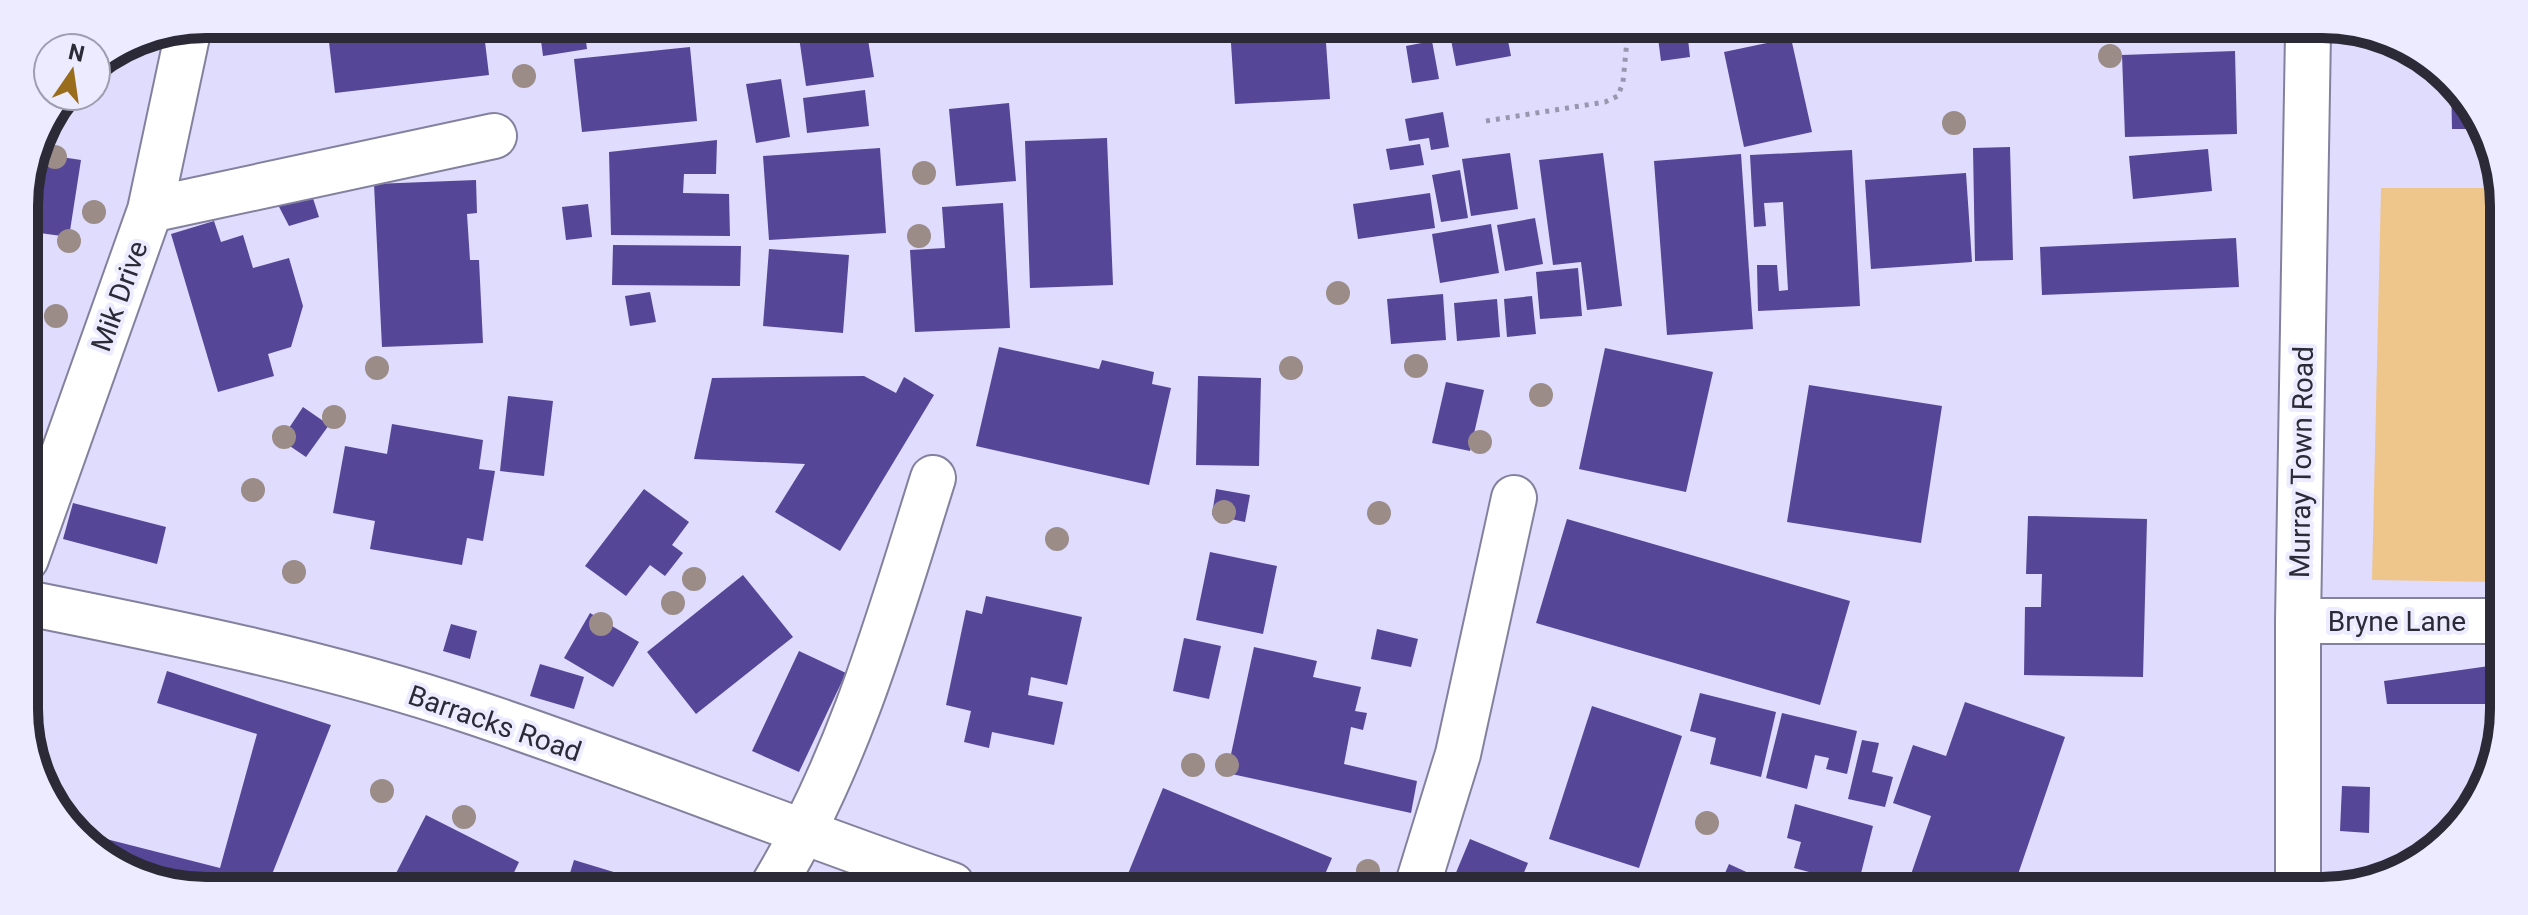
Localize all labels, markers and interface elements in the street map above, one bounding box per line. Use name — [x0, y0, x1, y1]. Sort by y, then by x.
north arrow — [32, 32, 112, 112]
text: N — [66, 39, 87, 67]
street label: Mik Drive — [84, 236, 155, 356]
street label: Murray Town Road — [2283, 346, 2320, 578]
street label: Bryne Lane — [2328, 605, 2466, 638]
street label: Barracks Road — [404, 678, 586, 769]

